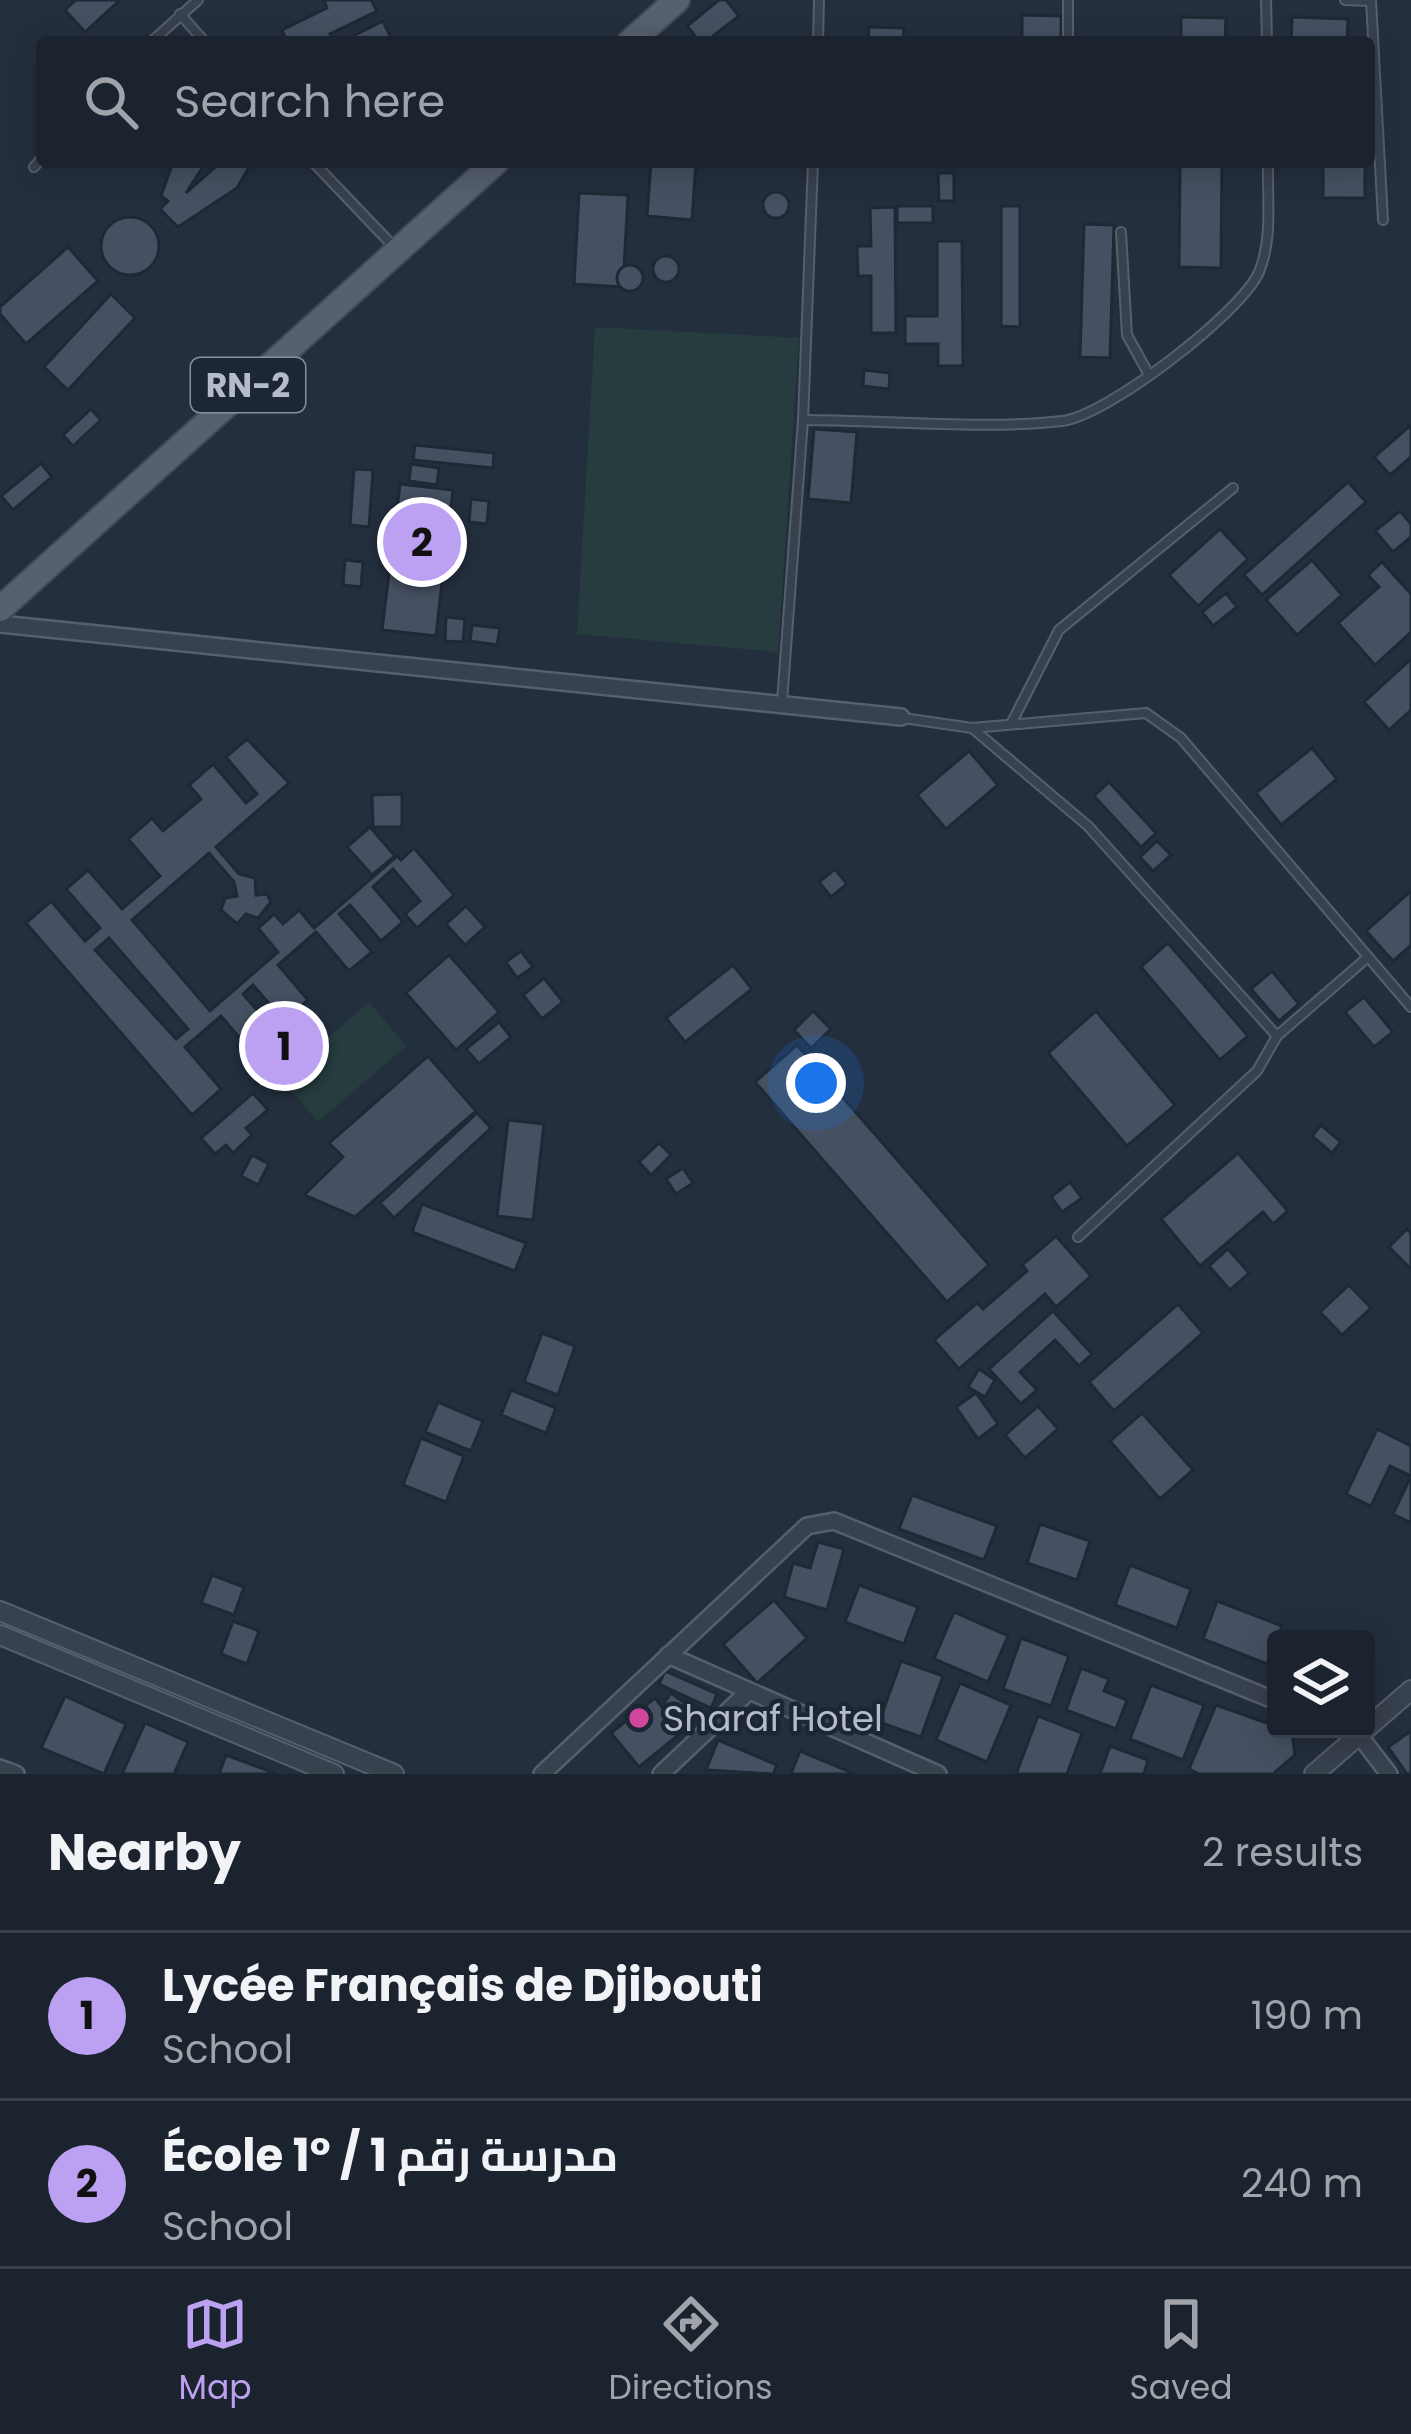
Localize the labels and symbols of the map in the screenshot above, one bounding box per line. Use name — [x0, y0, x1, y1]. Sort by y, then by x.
road number: RN-2 — [191, 358, 305, 412]
pin: 2 — [383, 497, 461, 587]
pin: 1 — [245, 1001, 323, 1091]
your location — [786, 1053, 846, 1113]
place label: Sharaf Hotel — [663, 1693, 883, 1744]
marker: Sharaf Hotel — [626, 1705, 652, 1731]

